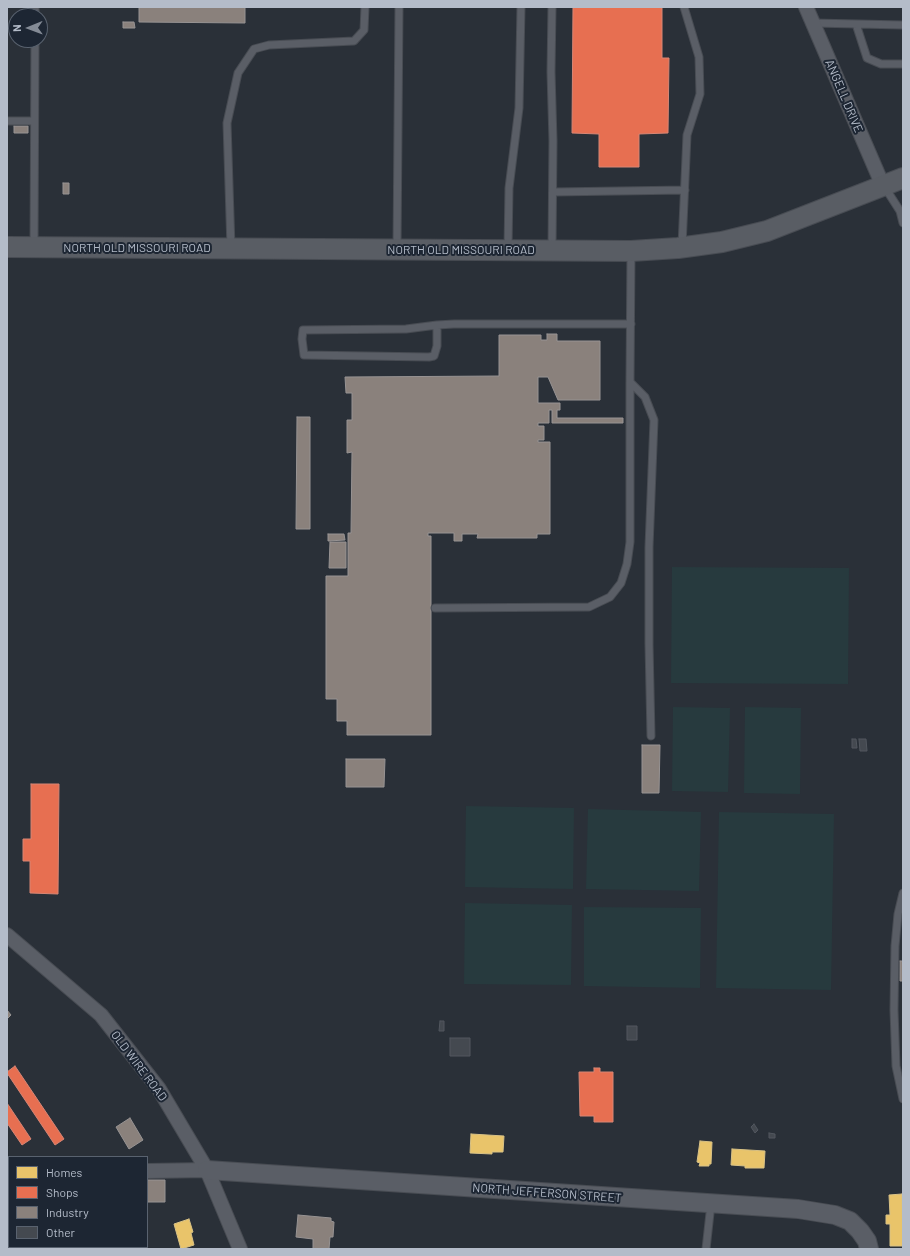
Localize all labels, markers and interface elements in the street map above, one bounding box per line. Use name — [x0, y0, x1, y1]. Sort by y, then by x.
north arrow — [8, 8, 48, 48]
text: N — [10, 24, 23, 32]
street label: ANGELL DRIVE — [822, 57, 866, 135]
street label: NORTH OLD MISSOURI ROAD — [63, 241, 211, 255]
street label: NORTH OLD MISSOURI ROAD — [387, 243, 535, 257]
street label: OLD WIRE ROAD — [108, 1028, 170, 1104]
legend — [8, 1156, 148, 1248]
text: Homes — [46, 1165, 82, 1179]
street label: NORTH JEFFERSON STREET — [472, 1181, 622, 1205]
text: Shops — [46, 1185, 78, 1199]
text: Industry — [46, 1205, 89, 1219]
text: Other — [46, 1225, 75, 1239]

